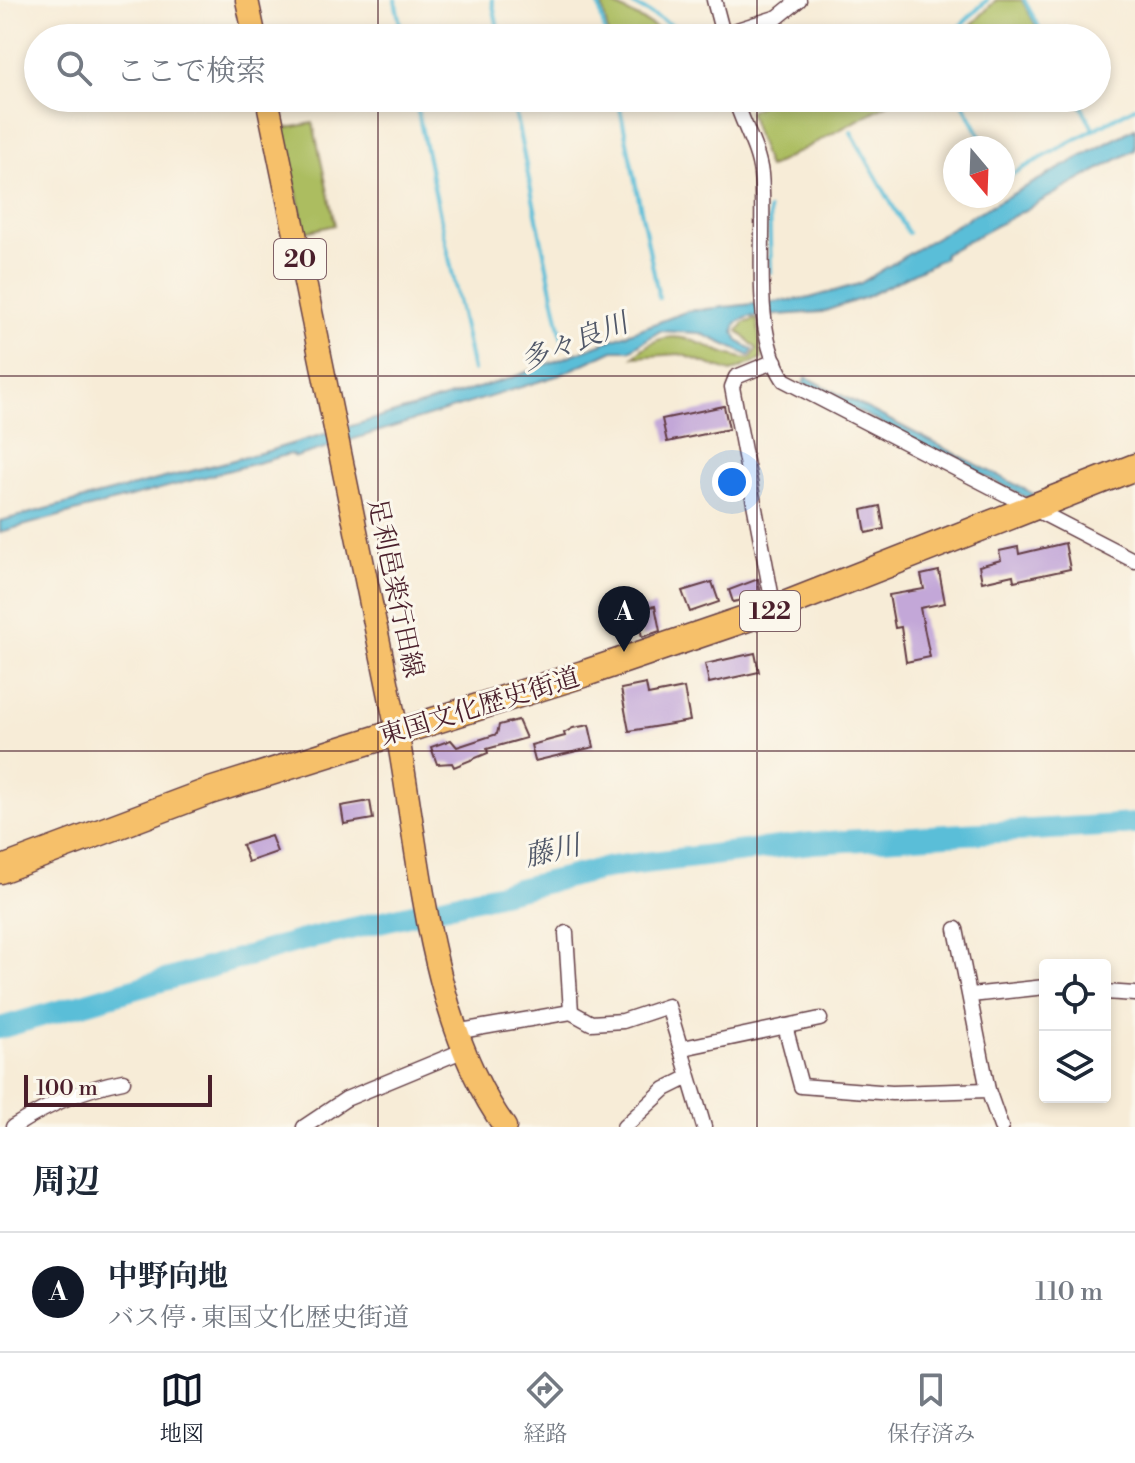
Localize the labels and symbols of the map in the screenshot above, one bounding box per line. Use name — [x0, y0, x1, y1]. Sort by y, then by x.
north arrow — [943, 136, 1015, 208]
road number: 20 — [274, 239, 326, 279]
water label: 多々良川 — [516, 305, 636, 379]
your location — [712, 462, 752, 502]
street label: 足利邑楽行田線 — [360, 496, 430, 681]
pin: A — [598, 586, 650, 652]
road number: 122 — [740, 591, 800, 631]
street label: 東国文化歴史街道 — [375, 661, 583, 753]
water label: 藤川 — [521, 827, 586, 875]
scale bar — [24, 1071, 212, 1107]

